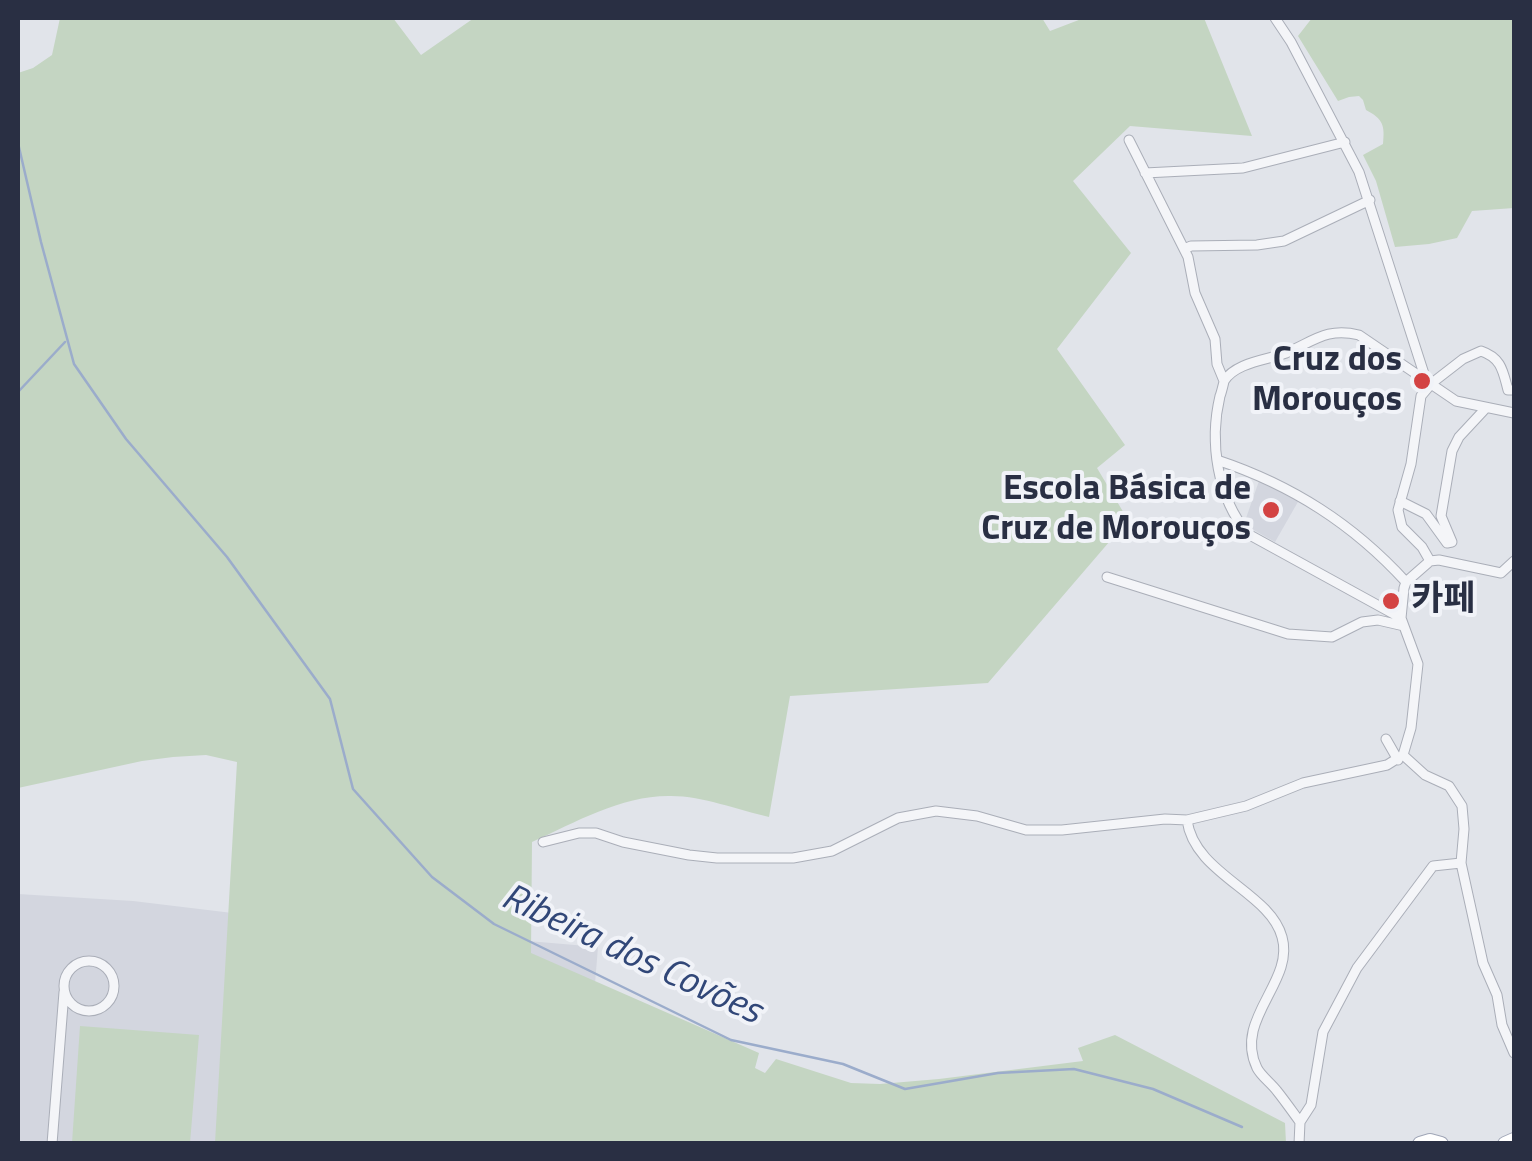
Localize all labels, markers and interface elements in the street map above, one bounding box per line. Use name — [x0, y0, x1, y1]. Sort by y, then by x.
place label: Cruz dos Morouços — [1252, 340, 1402, 422]
marker: Cruz dos Morouços — [1411, 370, 1433, 392]
place label: Escola Básica de Cruz de Morouços — [981, 469, 1251, 551]
marker: Escola Básica de Cruz de Morouços — [1260, 499, 1282, 521]
place label: 카페 — [1411, 580, 1475, 622]
marker: 카페 — [1380, 590, 1402, 612]
water label: Ribeira dos Covões — [494, 876, 768, 1036]

